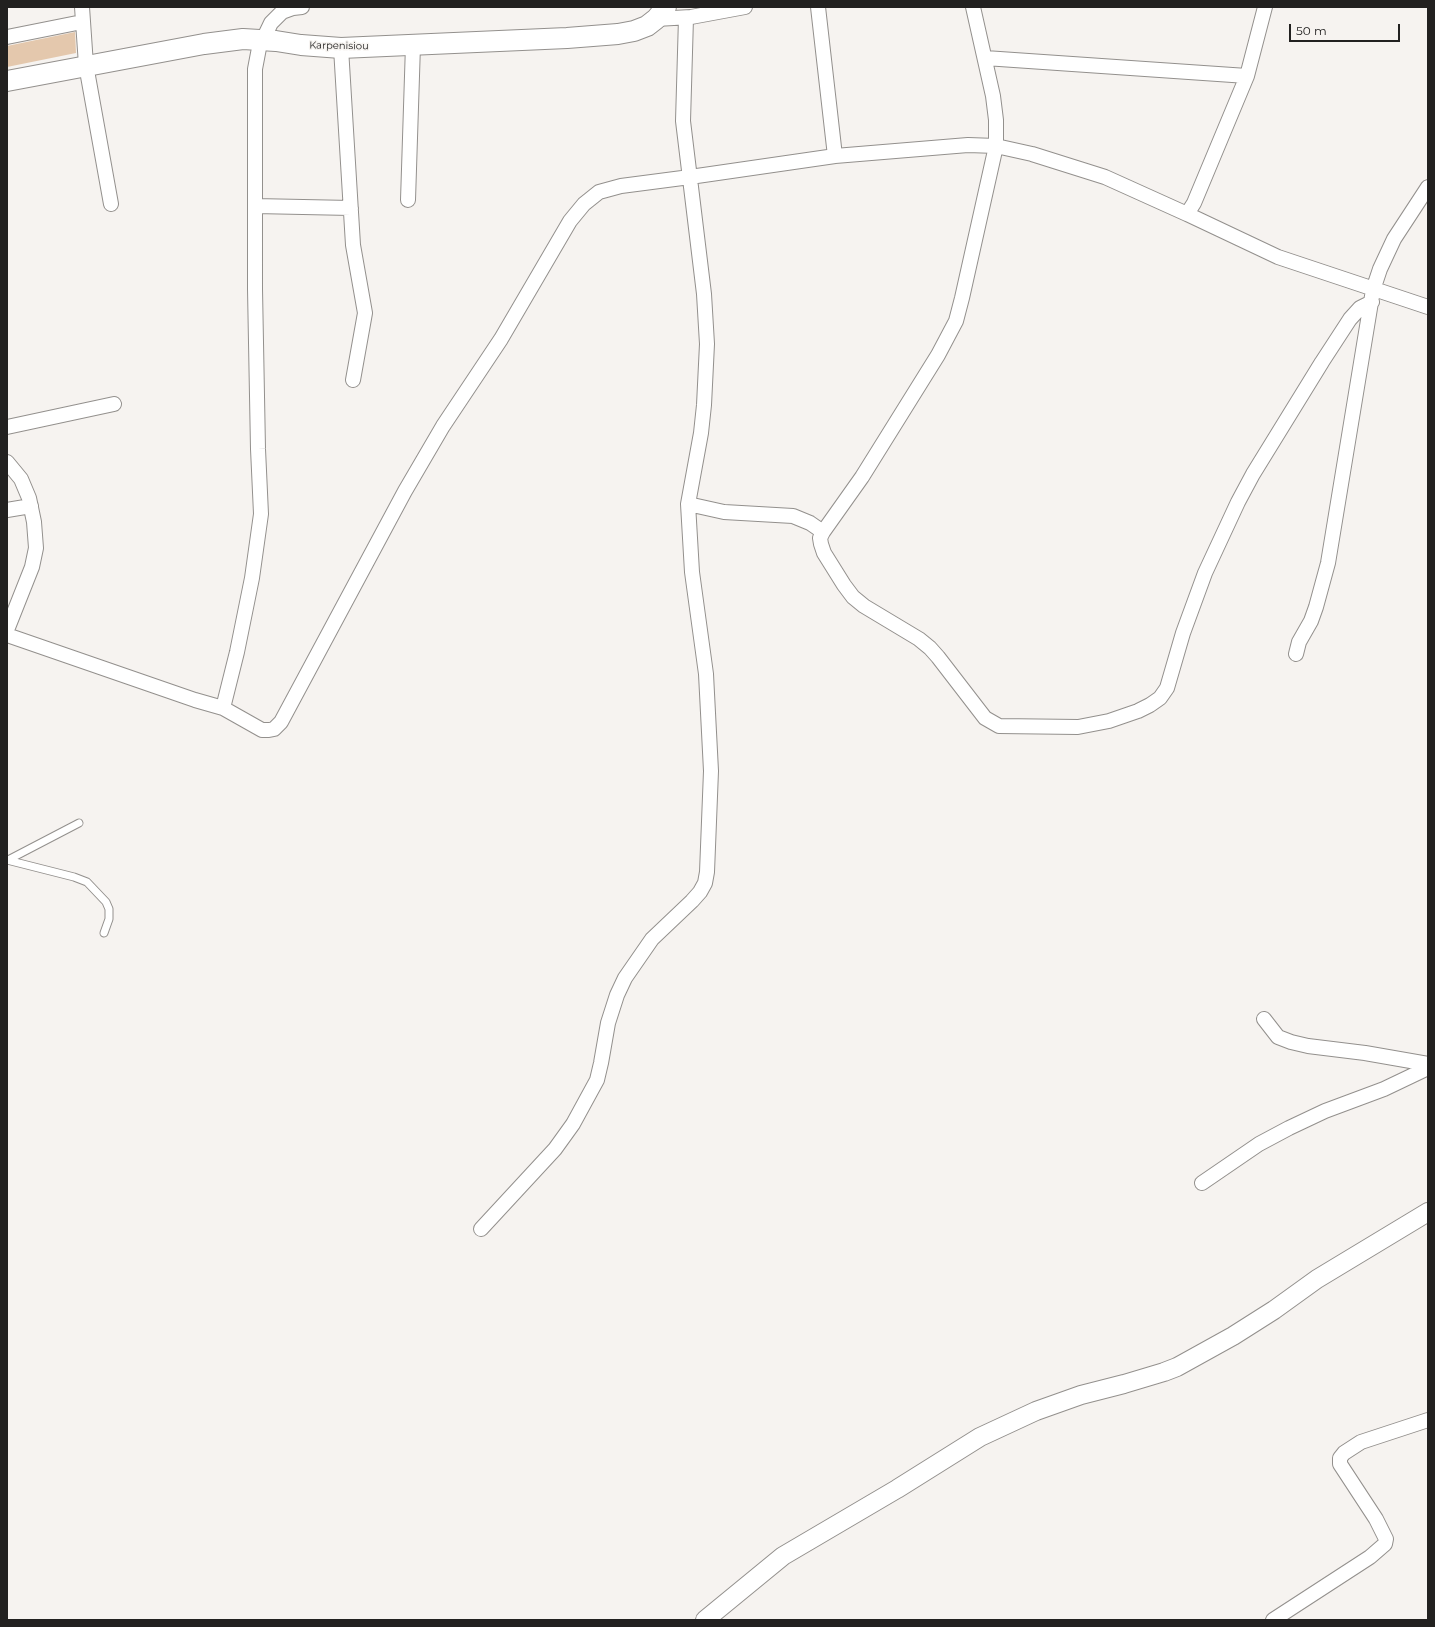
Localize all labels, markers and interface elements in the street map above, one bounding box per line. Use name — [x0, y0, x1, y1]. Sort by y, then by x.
scale bar — [1291, 16, 1402, 42]
text: 50 m — [1296, 23, 1327, 38]
street label: Karpenisiou — [309, 39, 369, 53]

